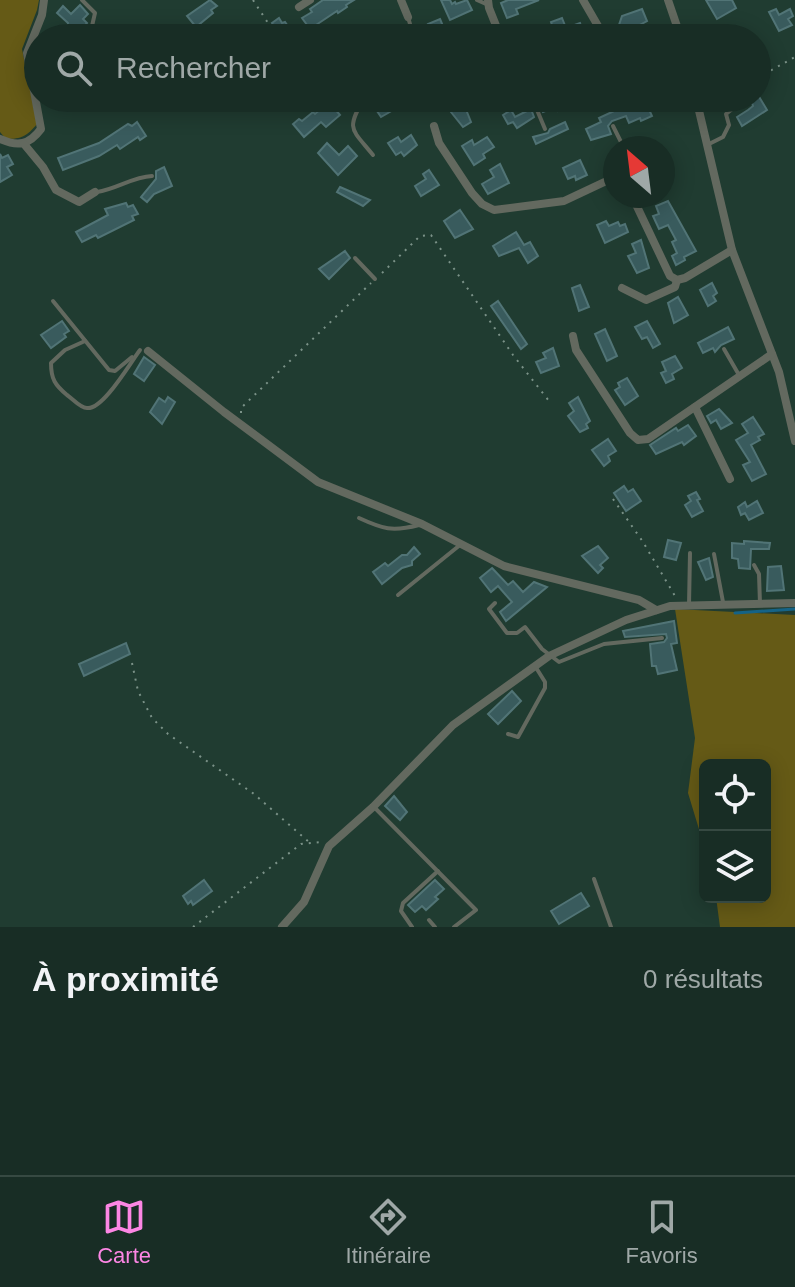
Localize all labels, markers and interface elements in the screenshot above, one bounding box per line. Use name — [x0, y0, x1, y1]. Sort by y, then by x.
search box — [24, 24, 771, 112]
icon: search — [52, 46, 96, 90]
text: Rechercher — [116, 51, 271, 84]
north arrow — [603, 136, 675, 208]
map controls — [699, 759, 771, 903]
button: locate — [699, 759, 771, 831]
button: layers — [699, 831, 771, 903]
text: À proximité — [32, 960, 219, 998]
text: 0 résultats — [643, 964, 763, 994]
tab: Carte — [97, 1195, 151, 1269]
tab: Itinéraire — [346, 1195, 431, 1269]
tab: Favoris — [626, 1195, 698, 1269]

